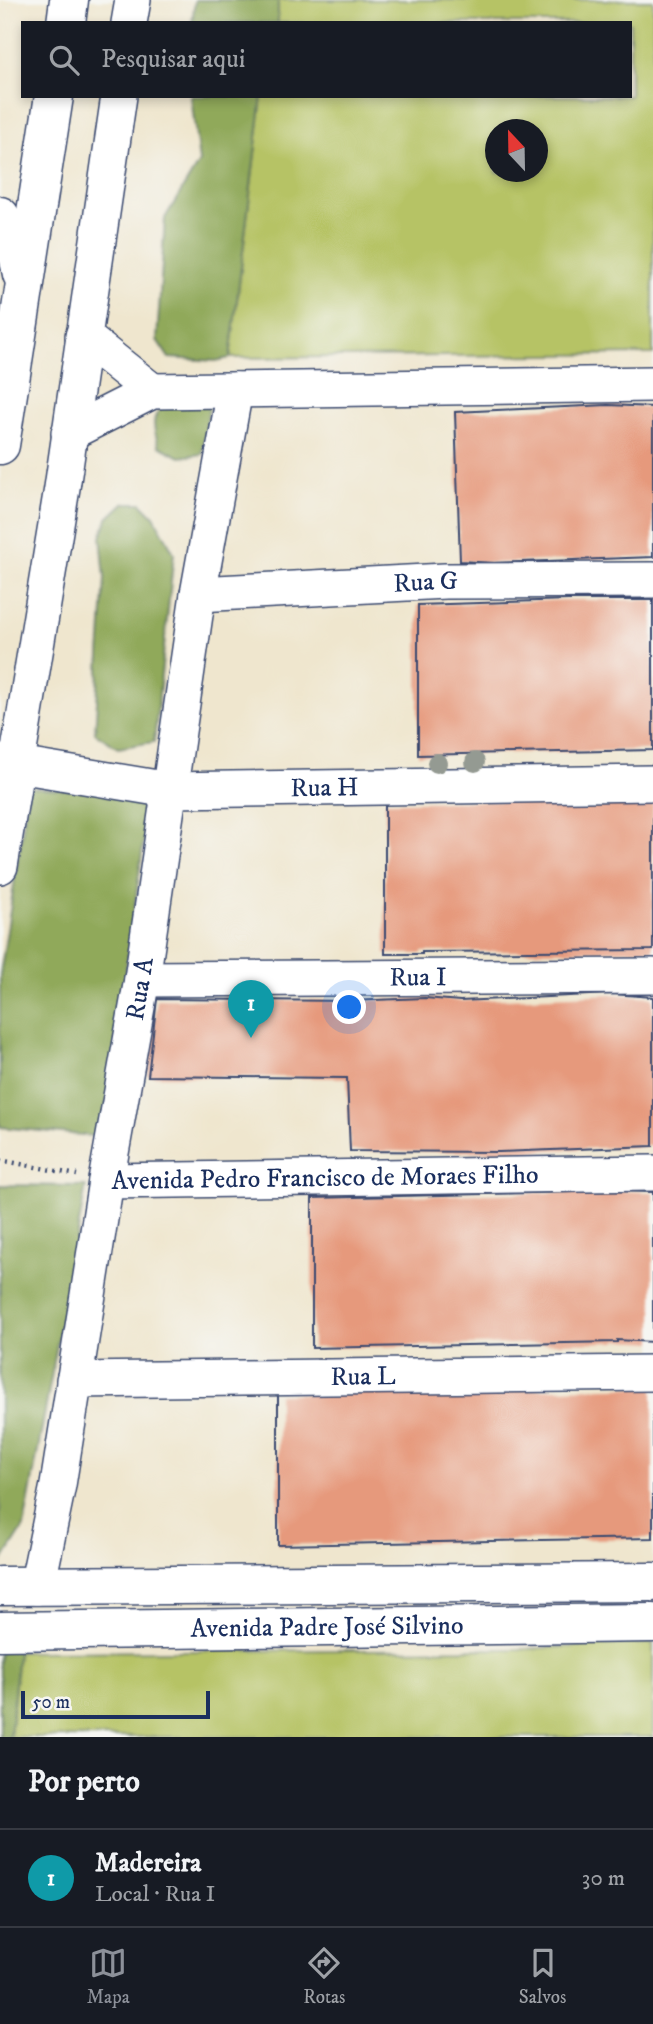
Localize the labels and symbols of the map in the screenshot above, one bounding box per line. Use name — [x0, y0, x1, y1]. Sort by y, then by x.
north arrow — [485, 119, 548, 182]
street label: Rua G — [393, 564, 458, 600]
street label: Rua H — [290, 771, 359, 805]
street label: Rua A — [118, 955, 161, 1023]
street label: Rua I — [389, 961, 447, 994]
pin: 1 — [228, 980, 274, 1038]
your location — [332, 990, 366, 1024]
street label: Avenida Pedro Francisco de Moraes Filho — [111, 1158, 539, 1197]
street label: Rua L — [330, 1360, 396, 1393]
street label: Avenida Padre José Silvino — [190, 1609, 464, 1645]
scale bar — [21, 1688, 210, 1720]

